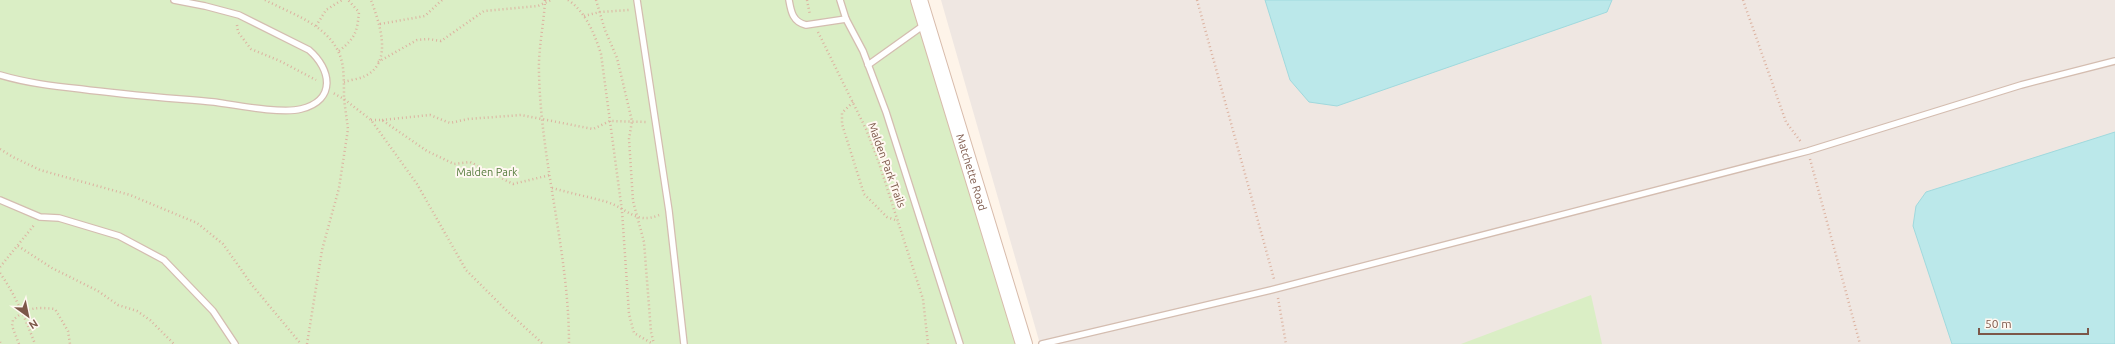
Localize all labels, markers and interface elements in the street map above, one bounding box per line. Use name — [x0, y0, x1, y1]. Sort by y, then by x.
street label: Malden Park Trails — [866, 121, 908, 209]
street label: Matchette Road — [954, 132, 989, 212]
park label: Malden Park — [456, 166, 518, 178]
north arrow — [8, 296, 48, 336]
scale bar — [1979, 310, 2088, 336]
text: N — [27, 317, 40, 332]
text: 50 m — [1985, 317, 2012, 330]

